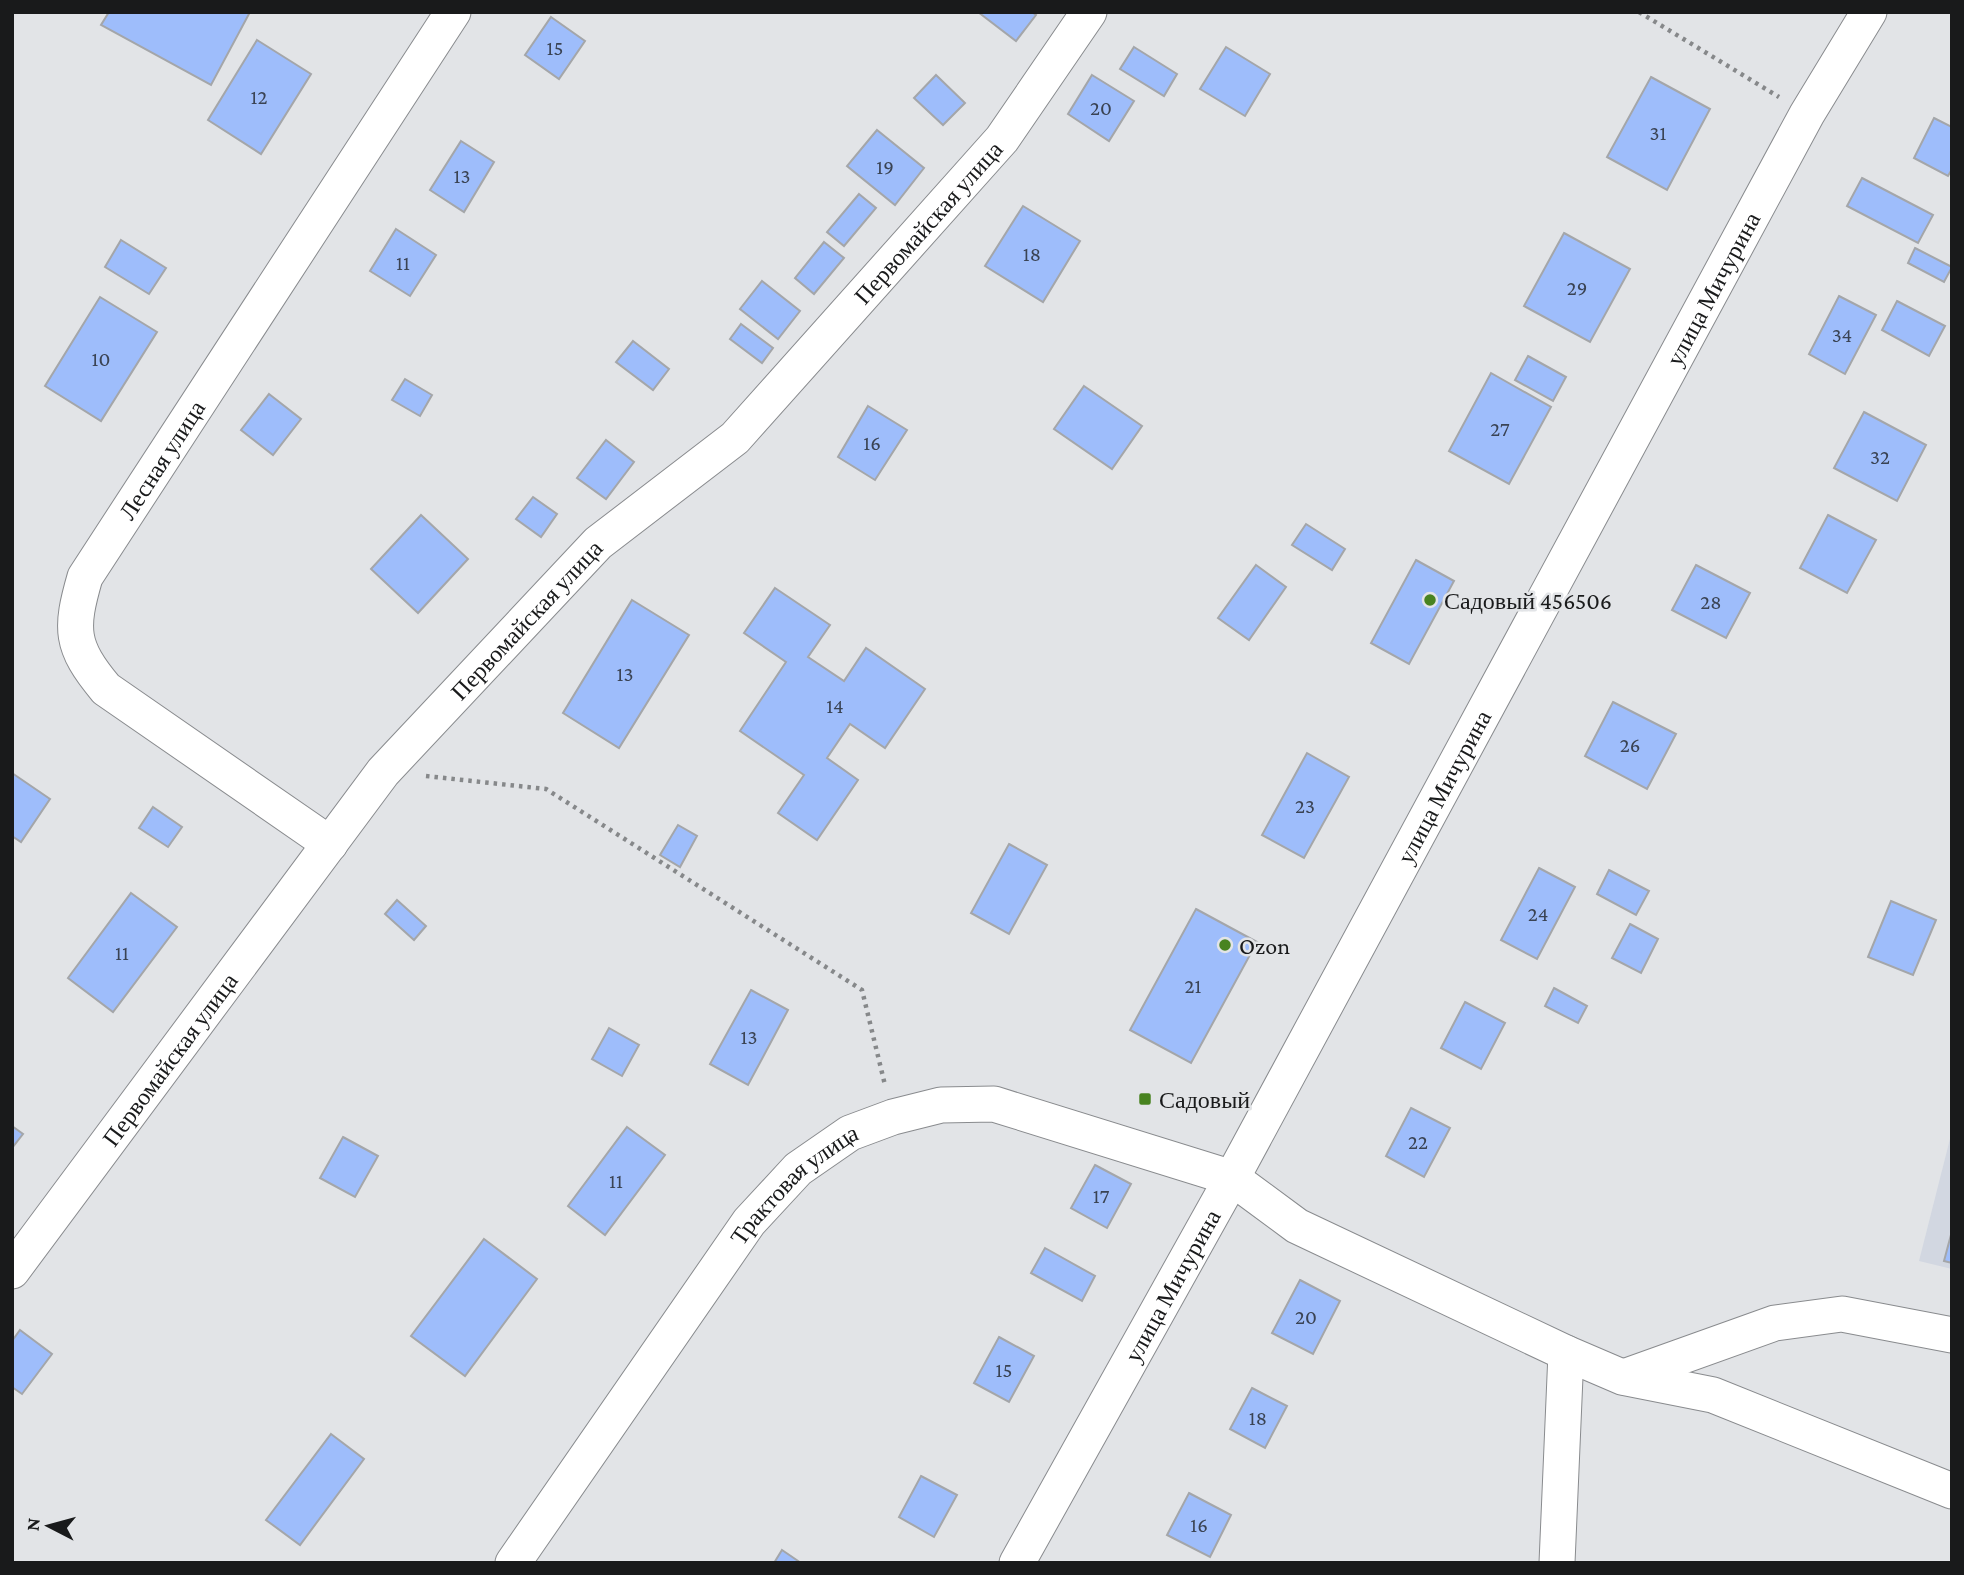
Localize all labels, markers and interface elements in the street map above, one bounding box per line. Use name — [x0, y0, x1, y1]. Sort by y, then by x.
house number: 15 — [547, 36, 563, 60]
house number: 12 — [251, 85, 267, 109]
house number: 20 — [1090, 96, 1112, 120]
house number: 31 — [1650, 121, 1666, 145]
street label: Первомайская улица — [848, 135, 1008, 309]
house number: 19 — [876, 155, 894, 179]
house number: 13 — [454, 164, 470, 188]
street label: улица Мичурина — [1660, 207, 1765, 370]
house number: 18 — [1023, 242, 1041, 266]
house number: 11 — [396, 251, 410, 275]
house number: 29 — [1567, 276, 1587, 300]
house number: 34 — [1832, 323, 1852, 347]
house number: 10 — [92, 347, 110, 371]
street label: Лесная улица — [113, 395, 210, 524]
house number: 27 — [1490, 417, 1510, 441]
house number: 16 — [863, 431, 881, 455]
house number: 32 — [1870, 445, 1890, 469]
street label: Первомайская улица — [445, 534, 608, 705]
place label: Садовый 456506 — [1444, 587, 1612, 614]
house number: 28 — [1700, 590, 1722, 614]
marker: Садовый 456506 — [1422, 592, 1438, 608]
house number: 13 — [617, 662, 633, 686]
house number: 14 — [826, 694, 844, 718]
street label: улица Мичурина — [1391, 705, 1496, 868]
house number: 26 — [1620, 733, 1640, 757]
house number: 23 — [1295, 794, 1315, 818]
house number: 24 — [1528, 902, 1548, 926]
place label: Ozon — [1239, 932, 1290, 959]
marker: Ozon — [1217, 937, 1233, 953]
house number: 11 — [115, 941, 129, 965]
street label: Первомайская улица — [96, 967, 243, 1151]
house number: 21 — [1185, 974, 1202, 998]
house number: 13 — [741, 1025, 757, 1049]
place label: Садовый — [1159, 1086, 1250, 1113]
marker: Садовый — [1137, 1091, 1153, 1107]
street label: Трактовая улица — [724, 1118, 862, 1249]
house number: 22 — [1408, 1130, 1428, 1154]
house number: 11 — [609, 1169, 623, 1193]
house number: 17 — [1093, 1184, 1110, 1208]
street label: улица Мичурина — [1119, 1204, 1226, 1366]
house number: 20 — [1295, 1305, 1317, 1329]
house number: 15 — [996, 1358, 1012, 1382]
house number: 18 — [1249, 1406, 1267, 1430]
north arrow — [14, 1491, 84, 1561]
house number: 16 — [1190, 1513, 1208, 1537]
text: N — [21, 1517, 44, 1532]

